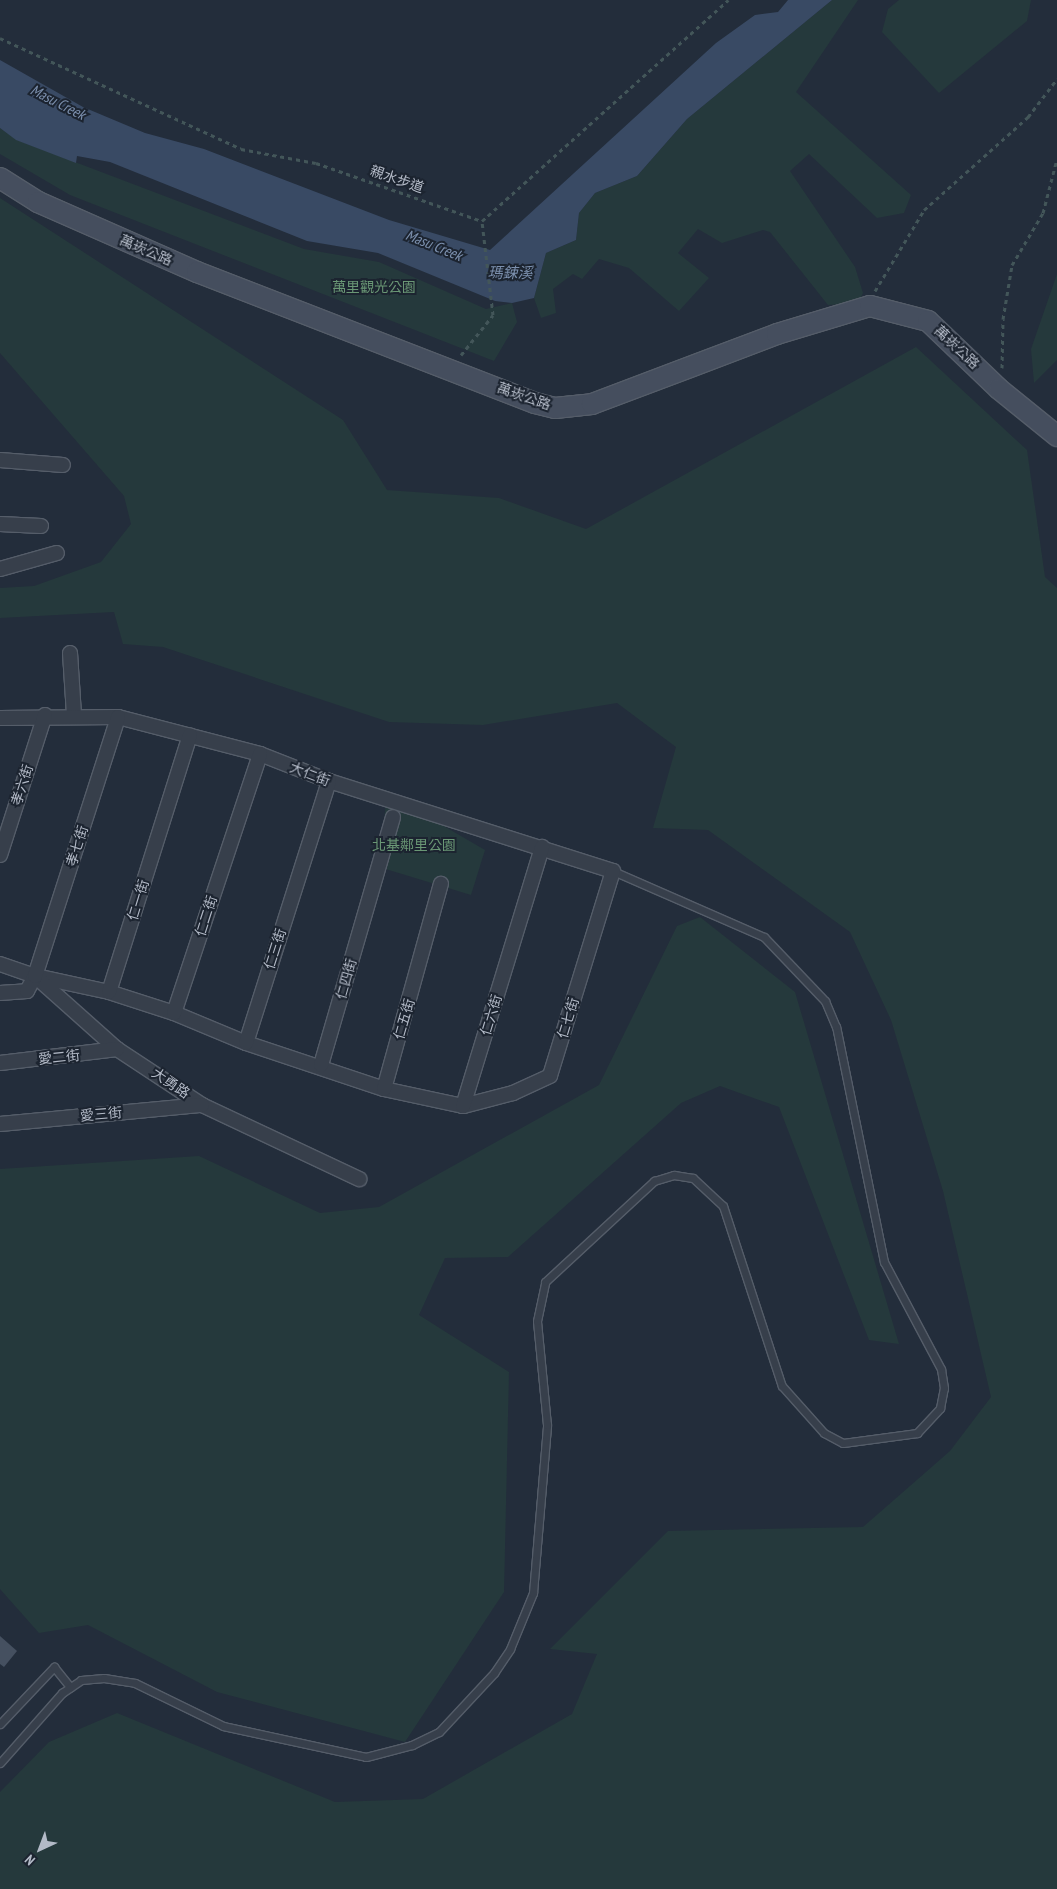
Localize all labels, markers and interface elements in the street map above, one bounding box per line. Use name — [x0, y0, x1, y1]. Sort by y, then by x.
water label: Masu Creek — [28, 81, 88, 123]
street label: 親水步道 — [368, 162, 426, 196]
water label: Masu Creek — [403, 226, 465, 264]
street label: 萬崁公路 — [117, 231, 175, 269]
water label: 瑪鋉溪 — [488, 264, 532, 282]
park label: 萬里觀光公園 — [332, 279, 416, 295]
street label: 萬崁公路 — [931, 322, 983, 372]
street label: 萬崁公路 — [495, 379, 553, 413]
street label: 大仁街 — [287, 759, 333, 789]
street label: 孝六街 — [8, 762, 36, 808]
street label: 孝七街 — [63, 823, 91, 869]
park label: 北基鄰里公園 — [372, 837, 456, 853]
street label: 仁一街 — [124, 877, 152, 923]
street label: 仁二街 — [192, 893, 220, 939]
street label: 仁三街 — [261, 926, 289, 972]
street label: 仁四街 — [332, 956, 360, 1002]
street label: 仁六街 — [477, 992, 505, 1038]
street label: 仁七街 — [554, 995, 582, 1041]
street label: 仁五街 — [390, 996, 418, 1042]
street label: 愛二街 — [37, 1046, 81, 1068]
street label: 大勇路 — [149, 1064, 193, 1102]
street label: 愛三街 — [79, 1104, 123, 1124]
north arrow — [15, 1824, 65, 1874]
text: N — [21, 1851, 39, 1869]

